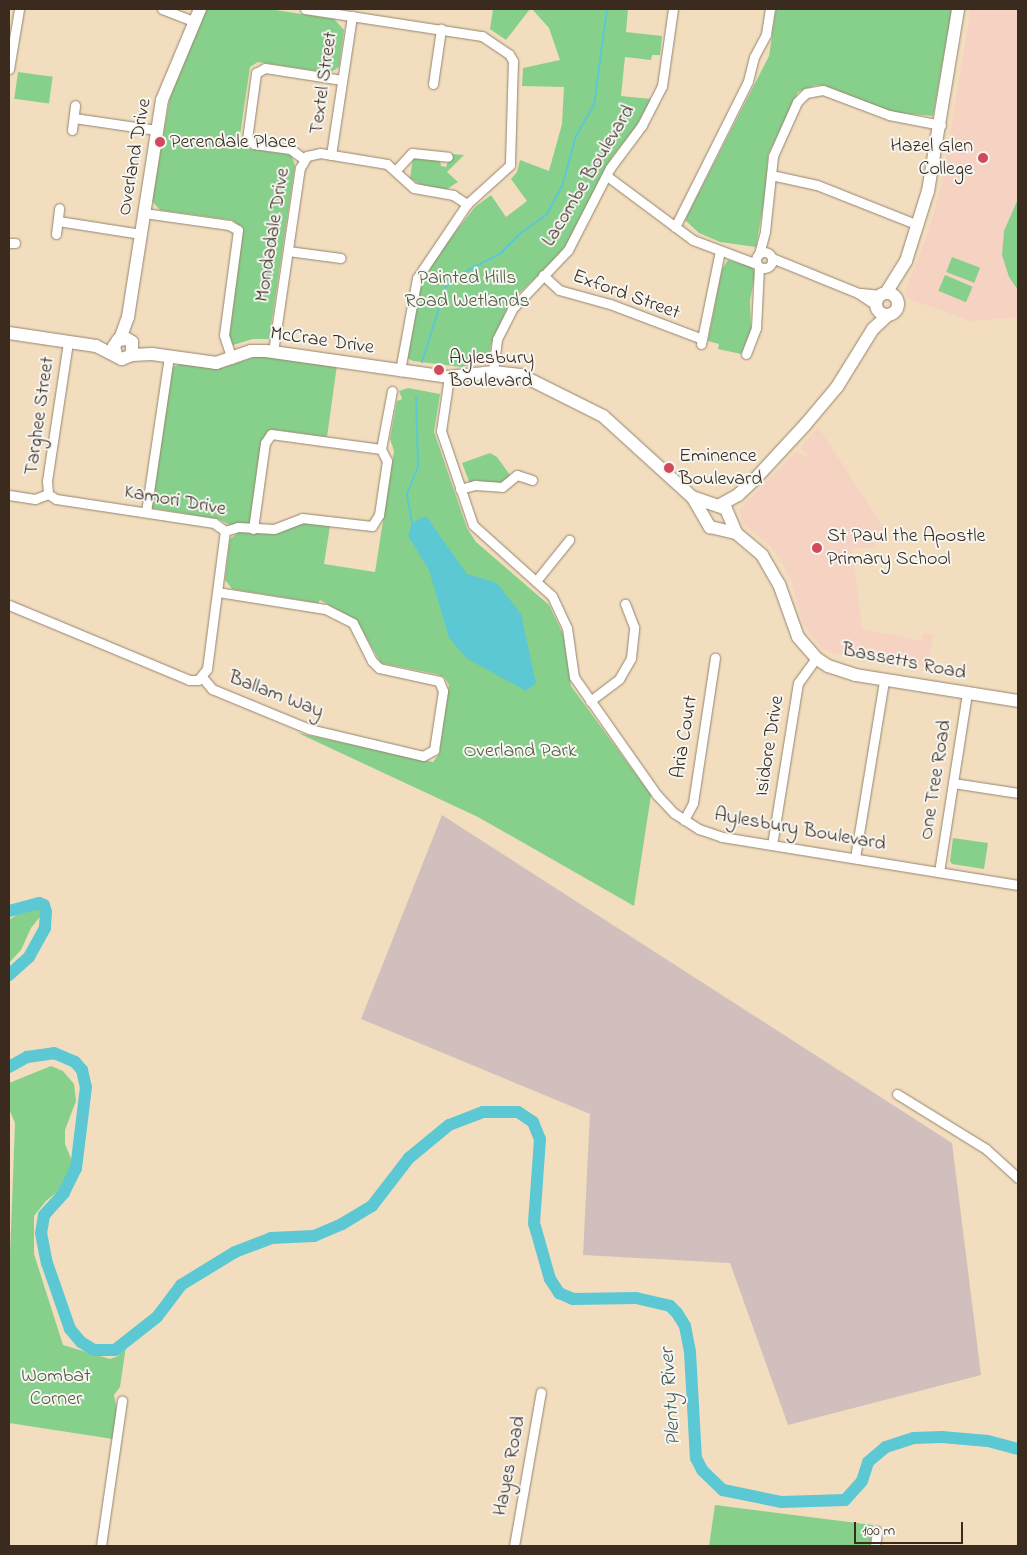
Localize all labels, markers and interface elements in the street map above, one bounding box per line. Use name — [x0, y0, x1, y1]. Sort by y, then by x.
street label: Textel Street — [305, 30, 343, 136]
street label: Overland Drive — [113, 96, 157, 218]
street label: Lacombe Boulevard — [537, 101, 641, 251]
place label: Perendale Place — [170, 130, 296, 154]
place label: Hazel Glen College — [890, 134, 973, 181]
marker: Perendale Place — [154, 136, 166, 148]
marker: Hazel Glen College — [977, 152, 989, 164]
street label: Mondadale Drive — [251, 166, 295, 304]
street label: Exford Street — [569, 265, 683, 325]
park label: Painted Hills Road Wetlands — [404, 267, 530, 314]
street label: McCrae Drive — [268, 322, 376, 360]
place label: Aylesbury Boulevard — [449, 346, 534, 393]
street label: Targhee Street — [20, 355, 60, 477]
marker: Aylesbury Boulevard — [433, 364, 445, 376]
place label: Eminence Boulevard — [679, 444, 763, 491]
marker: Eminence Boulevard — [663, 462, 675, 474]
street label: Kamori Drive — [122, 480, 228, 522]
place label: St Paul the Apostle Primary School — [827, 524, 985, 571]
marker: St Paul the Apostle Primary School — [811, 542, 823, 554]
street label: Bassetts Road — [840, 638, 968, 686]
street label: Ballam Way — [225, 666, 327, 724]
street label: Aria Court — [667, 694, 703, 780]
street label: Isidore Drive — [750, 694, 790, 798]
street label: One Tree Road — [915, 718, 957, 842]
park label: Overland Park — [463, 739, 577, 763]
street label: Aylesbury Boulevard — [712, 803, 888, 857]
water label: Plenty River — [655, 1347, 687, 1447]
park label: Wombat Corner — [21, 1364, 91, 1411]
street label: Hayes Road — [489, 1414, 531, 1518]
scale bar — [857, 1512, 966, 1544]
text: 100 m — [862, 1520, 895, 1542]

